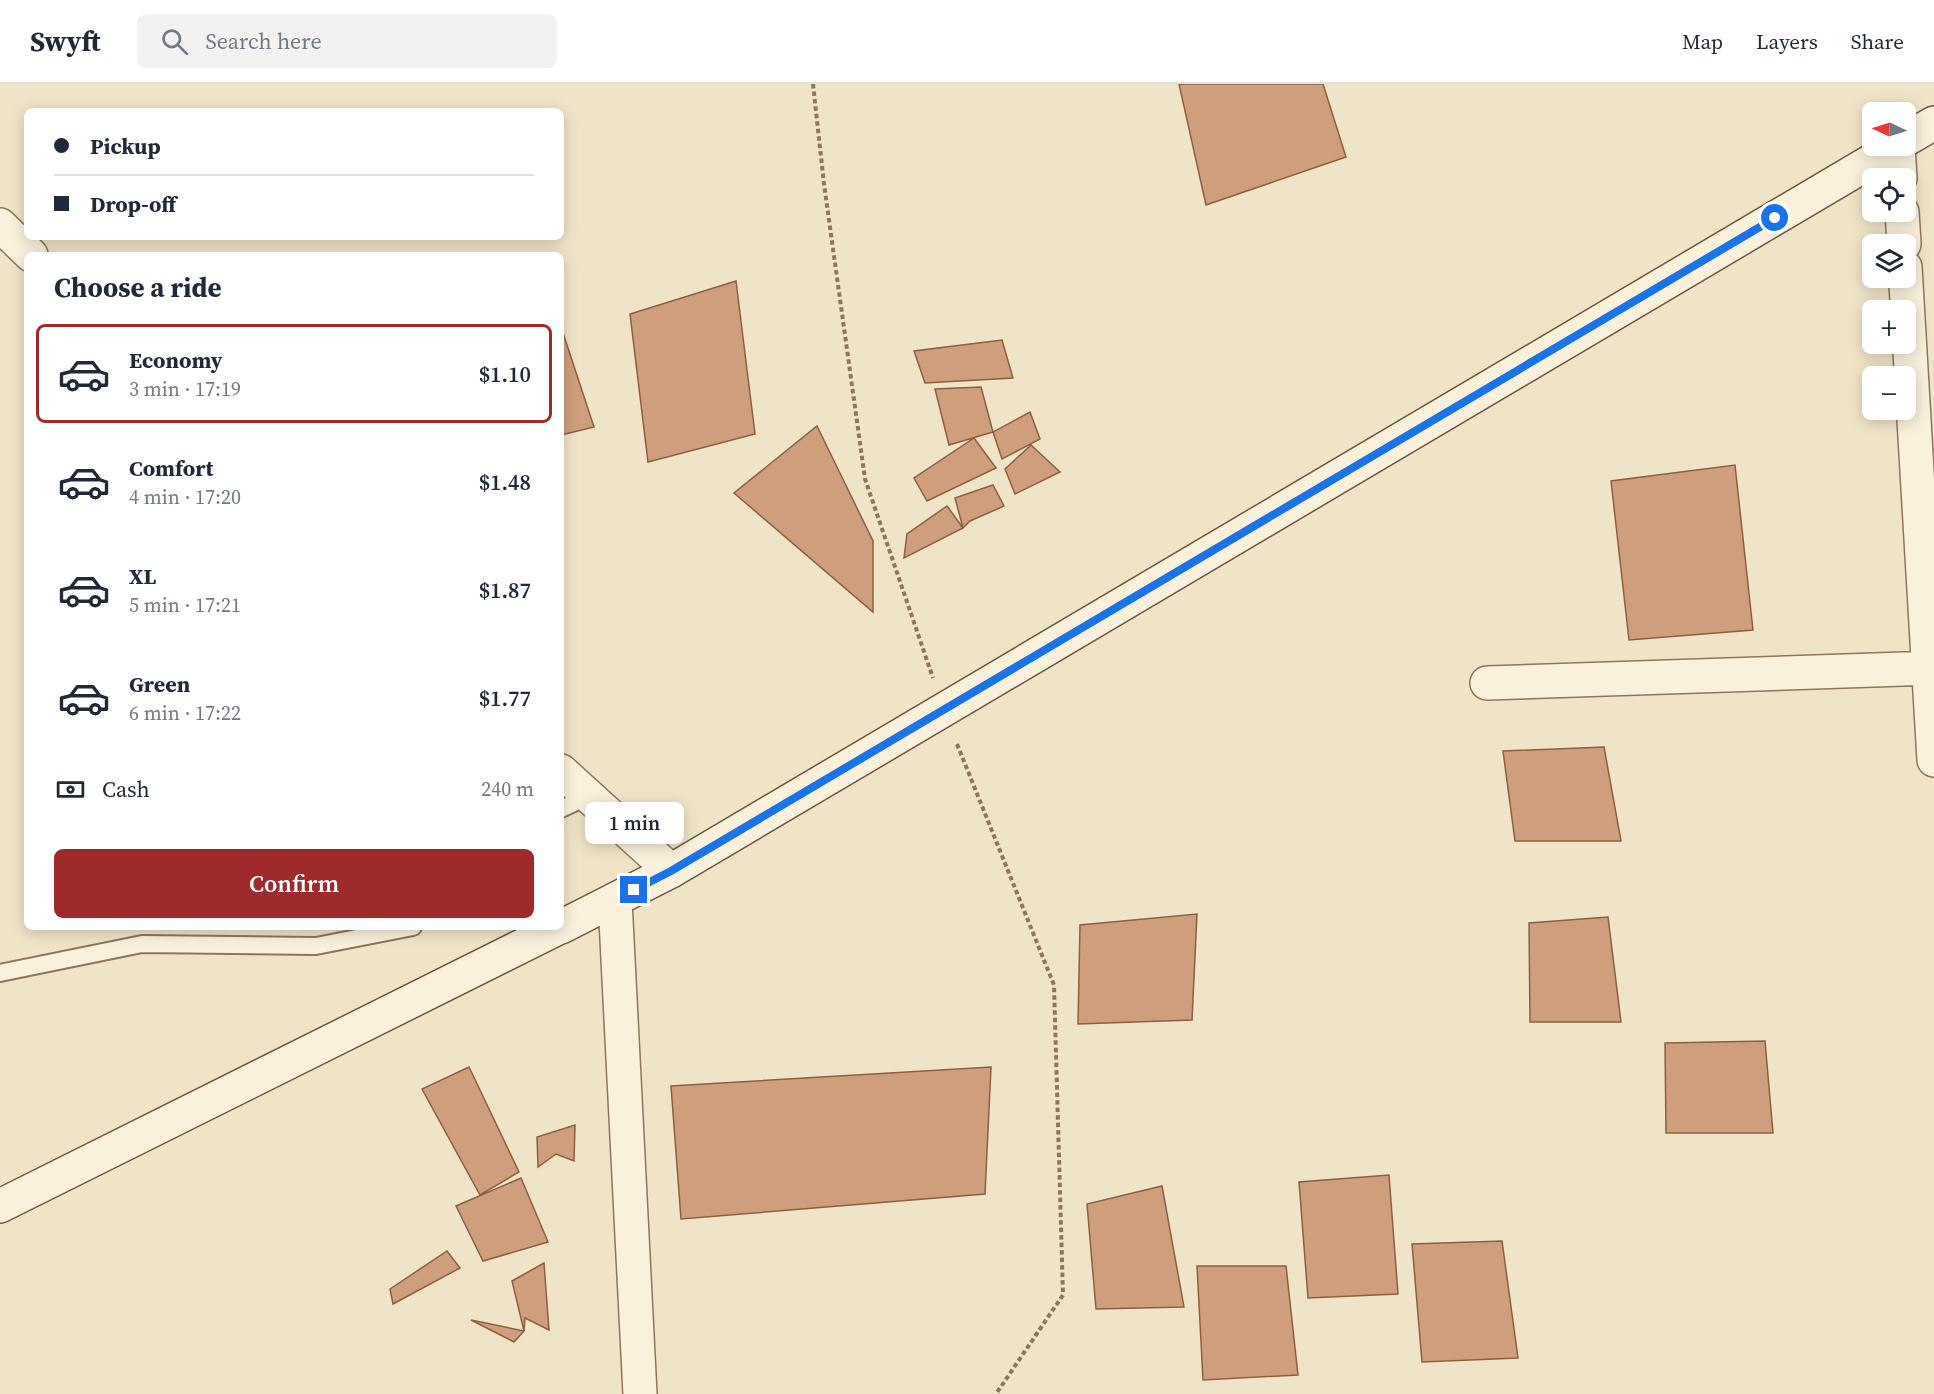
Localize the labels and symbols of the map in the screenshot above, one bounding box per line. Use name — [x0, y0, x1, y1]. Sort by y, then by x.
north arrow — [1862, 102, 1916, 156]
route start — [1761, 204, 1788, 231]
callout: 1 min — [584, 803, 684, 845]
route end — [620, 876, 647, 903]

